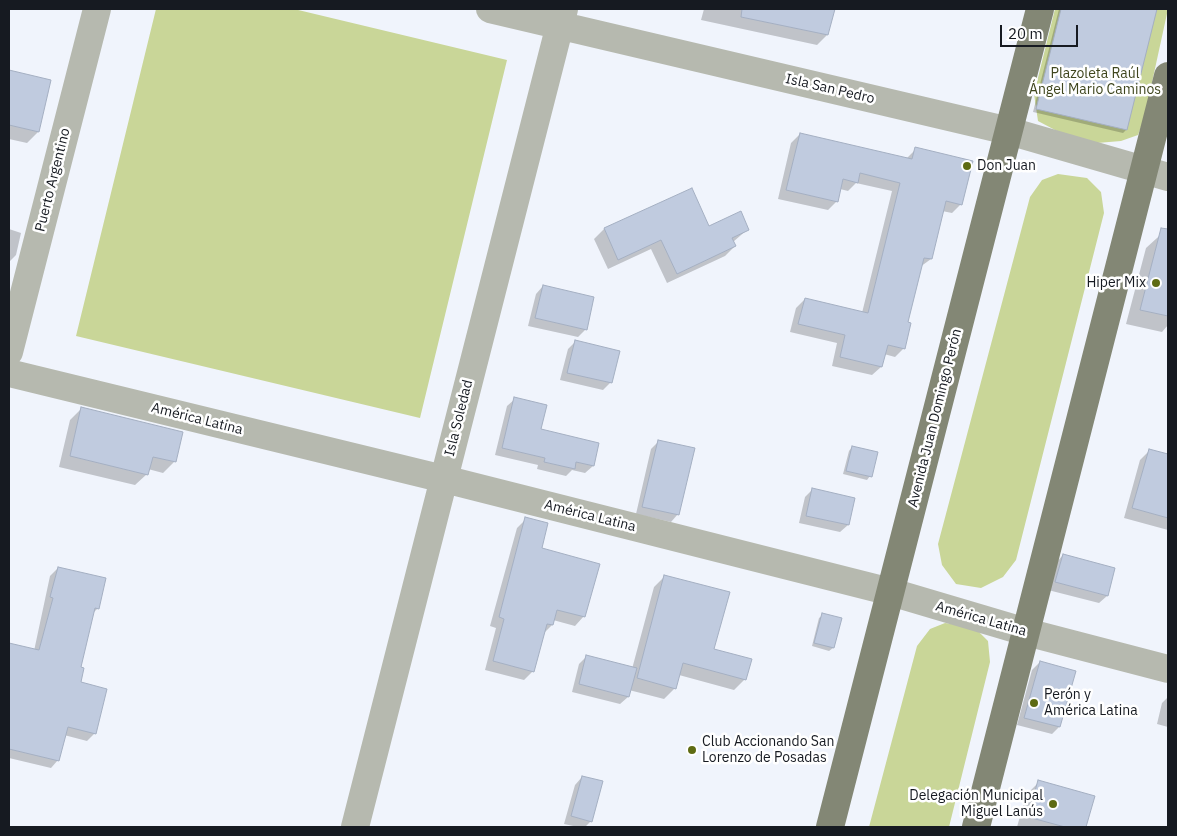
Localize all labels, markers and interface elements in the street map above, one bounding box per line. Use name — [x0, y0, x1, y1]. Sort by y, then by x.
scale bar — [1002, 15, 1080, 47]
text: 20 m — [1008, 24, 1043, 43]
park label: Plazoleta Raúl Ángel Mario Caminos — [1029, 66, 1161, 98]
street label: Isla San Pedro — [784, 71, 876, 107]
street label: Puerto Argentino — [32, 126, 74, 234]
place label: Don Juan — [977, 158, 1036, 174]
marker: Don Juan — [961, 160, 973, 172]
place label: Hiper Mix — [1086, 275, 1146, 291]
marker: Hiper Mix — [1150, 277, 1162, 289]
street label: Avenida Juan Domingo Perón — [905, 327, 965, 509]
street label: Isla Soledad — [441, 378, 477, 458]
street label: América Latina — [150, 400, 244, 438]
street label: América Latina — [543, 497, 637, 535]
street label: América Latina — [934, 598, 1028, 640]
place label: Perón y América Latina — [1044, 687, 1138, 720]
marker: Perón y América Latina — [1028, 697, 1040, 709]
place label: Club Accionando San Lorenzo de Posadas — [702, 734, 834, 766]
marker: Club Accionando San Lorenzo de Posadas — [686, 744, 698, 756]
place label: Delegación Municipal Miguel Lanús — [909, 788, 1043, 820]
marker: Delegación Municipal Miguel Lanús — [1047, 798, 1059, 810]

